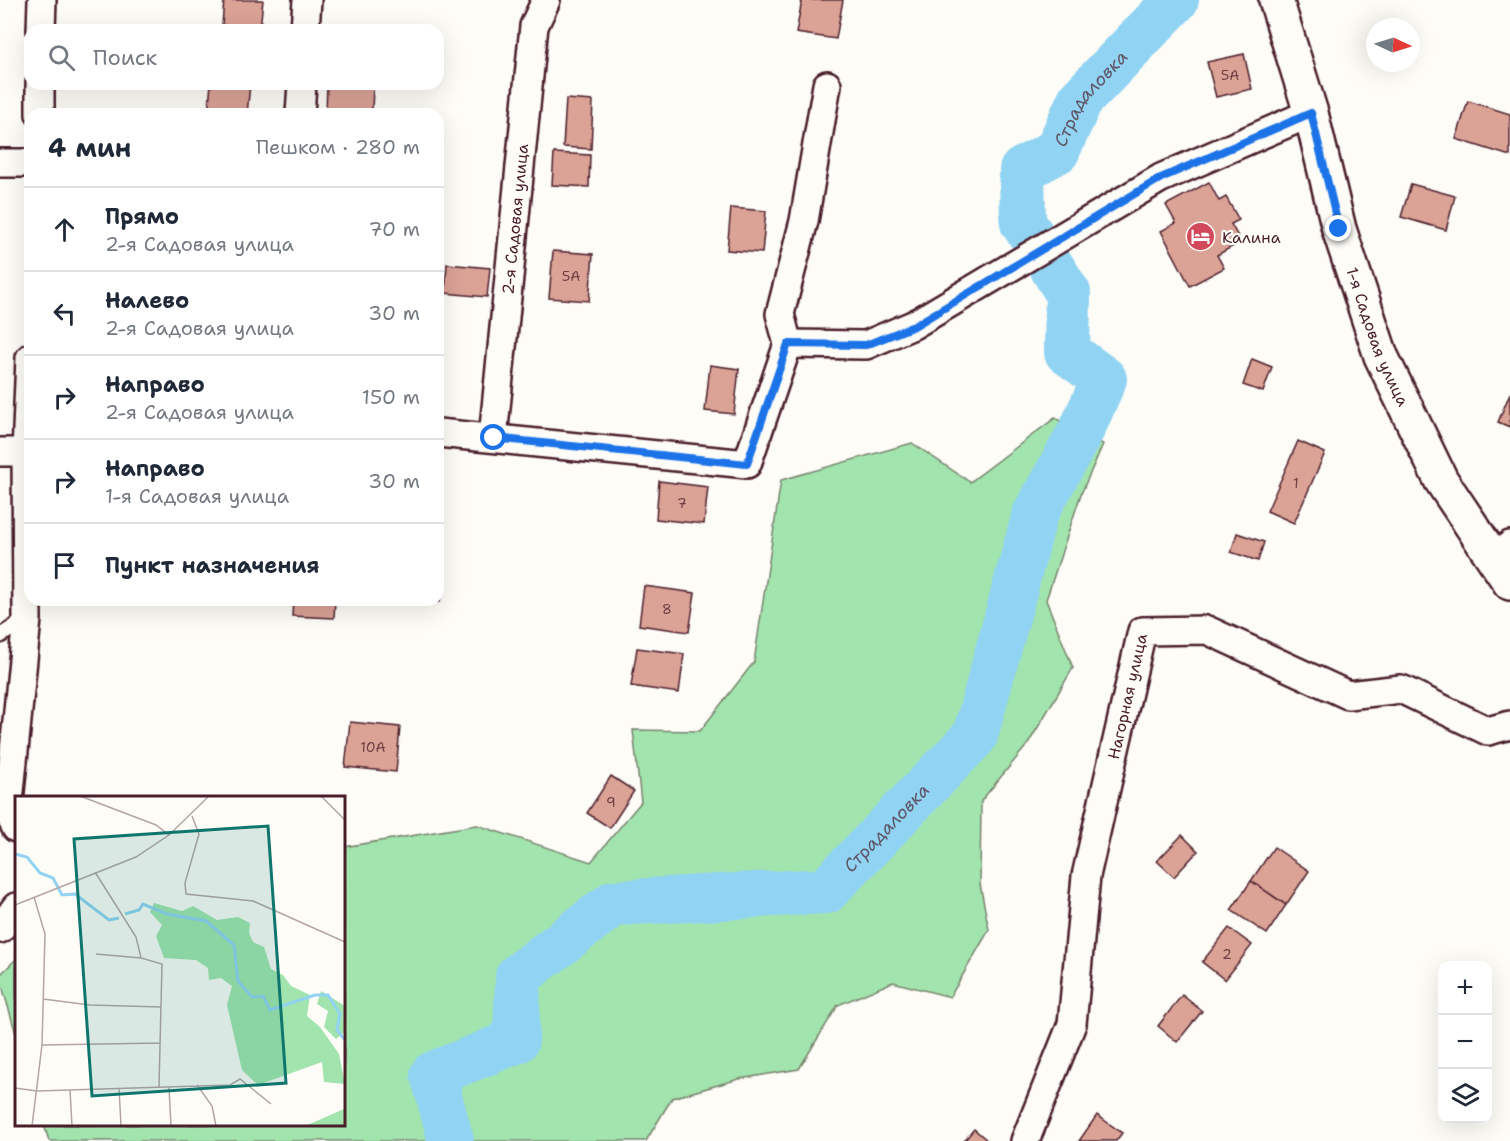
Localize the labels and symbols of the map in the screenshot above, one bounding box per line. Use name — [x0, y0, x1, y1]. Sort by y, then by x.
north arrow — [1366, 18, 1420, 72]
water label: Страдаловка — [1048, 45, 1133, 151]
house number: 5А — [1221, 66, 1239, 84]
street label: 2-я Садовая улица — [497, 143, 533, 295]
route end — [1325, 215, 1351, 241]
hotel icon: Калина — [1185, 221, 1217, 253]
place label: Калина — [1222, 227, 1281, 248]
street label: 1-я Садовая улица — [1341, 264, 1414, 410]
house number: 5А — [562, 267, 580, 285]
route start — [480, 424, 506, 450]
house number: 1 — [1293, 474, 1299, 492]
house number: 7 — [677, 494, 687, 512]
house number: 8 — [662, 600, 672, 618]
street label: Нагорная улица — [1103, 632, 1152, 761]
house number: 10А — [360, 738, 386, 756]
water label: Страдаловка — [838, 778, 935, 878]
house number: 9 — [606, 793, 616, 811]
inset map — [15, 796, 345, 1126]
house number: 2 — [1222, 945, 1232, 963]

